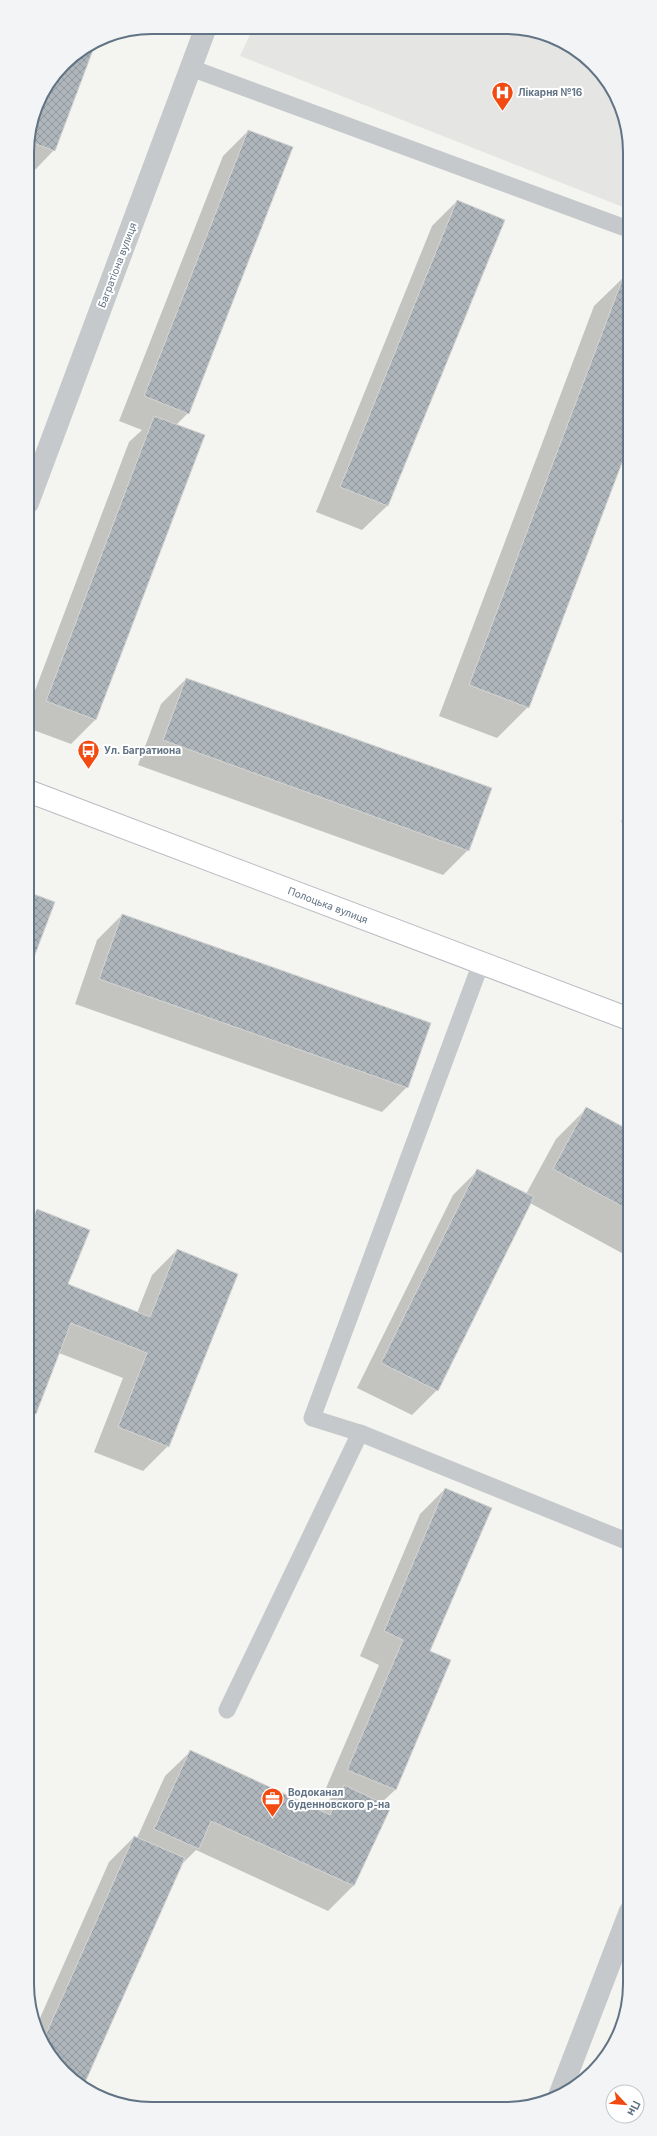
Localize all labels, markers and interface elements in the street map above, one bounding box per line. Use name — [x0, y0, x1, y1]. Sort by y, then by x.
hospital icon: Лікарня №16 — [489, 79, 515, 112]
place label: Лікарня №16 — [518, 86, 583, 98]
street label: Багратіона вулиця — [95, 221, 139, 309]
bus stop icon: Ул. Багратиона — [75, 737, 101, 770]
place label: Ул. Багратиона — [104, 744, 181, 756]
street label: Полоцька вулиця — [286, 884, 370, 925]
office icon: Водоканал буденновского р-на — [259, 1785, 285, 1818]
place label: Водоканал буденновского р-на — [288, 1786, 390, 1811]
north arrow — [605, 2084, 645, 2124]
text: Пн — [624, 2099, 644, 2118]

